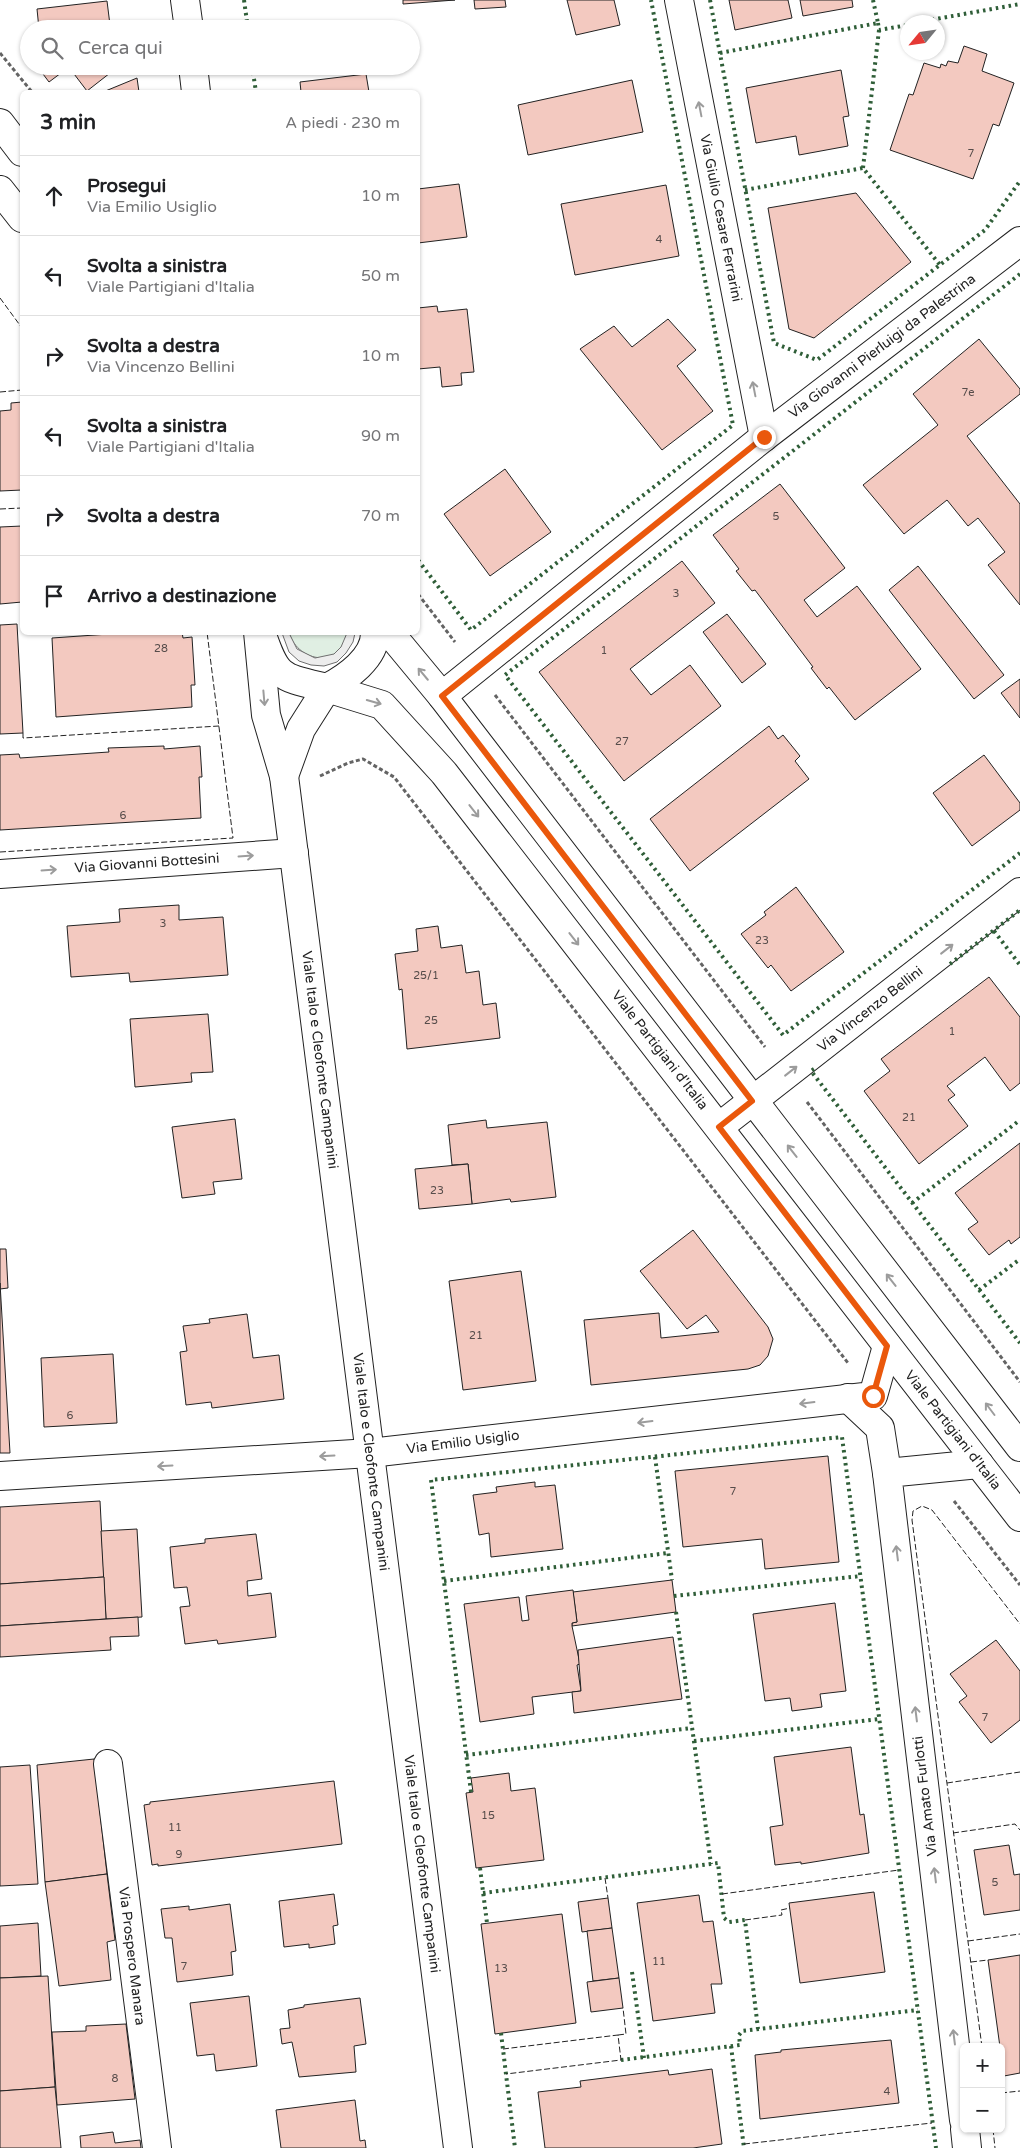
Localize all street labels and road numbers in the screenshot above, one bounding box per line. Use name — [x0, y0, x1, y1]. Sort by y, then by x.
street label: Via Giulio Cesare Ferrarini — [696, 133, 746, 303]
street label: Via Giovanni Pierluigi da Palestrina — [785, 270, 979, 422]
street label: Via Giovanni Bottesini — [74, 849, 220, 877]
street label: Viale Italo e Cleofonte Campanini — [298, 950, 342, 1170]
street label: Via Vincenzo Bellini — [814, 963, 926, 1055]
street label: Viale Partigiani d'Italia — [608, 987, 712, 1113]
street label: Viale Italo e Cleofonte Campanini — [349, 1352, 393, 1572]
street label: Viale Partigiani d'Italia — [901, 1367, 1005, 1493]
street label: Via Emilio Usiglio — [405, 1427, 521, 1457]
street label: Via Amato Furlotti — [909, 1735, 941, 1857]
street label: Viale Italo e Cleofonte Campanini — [400, 1754, 444, 1974]
street label: Via Prospero Manara — [115, 1886, 149, 2026]

